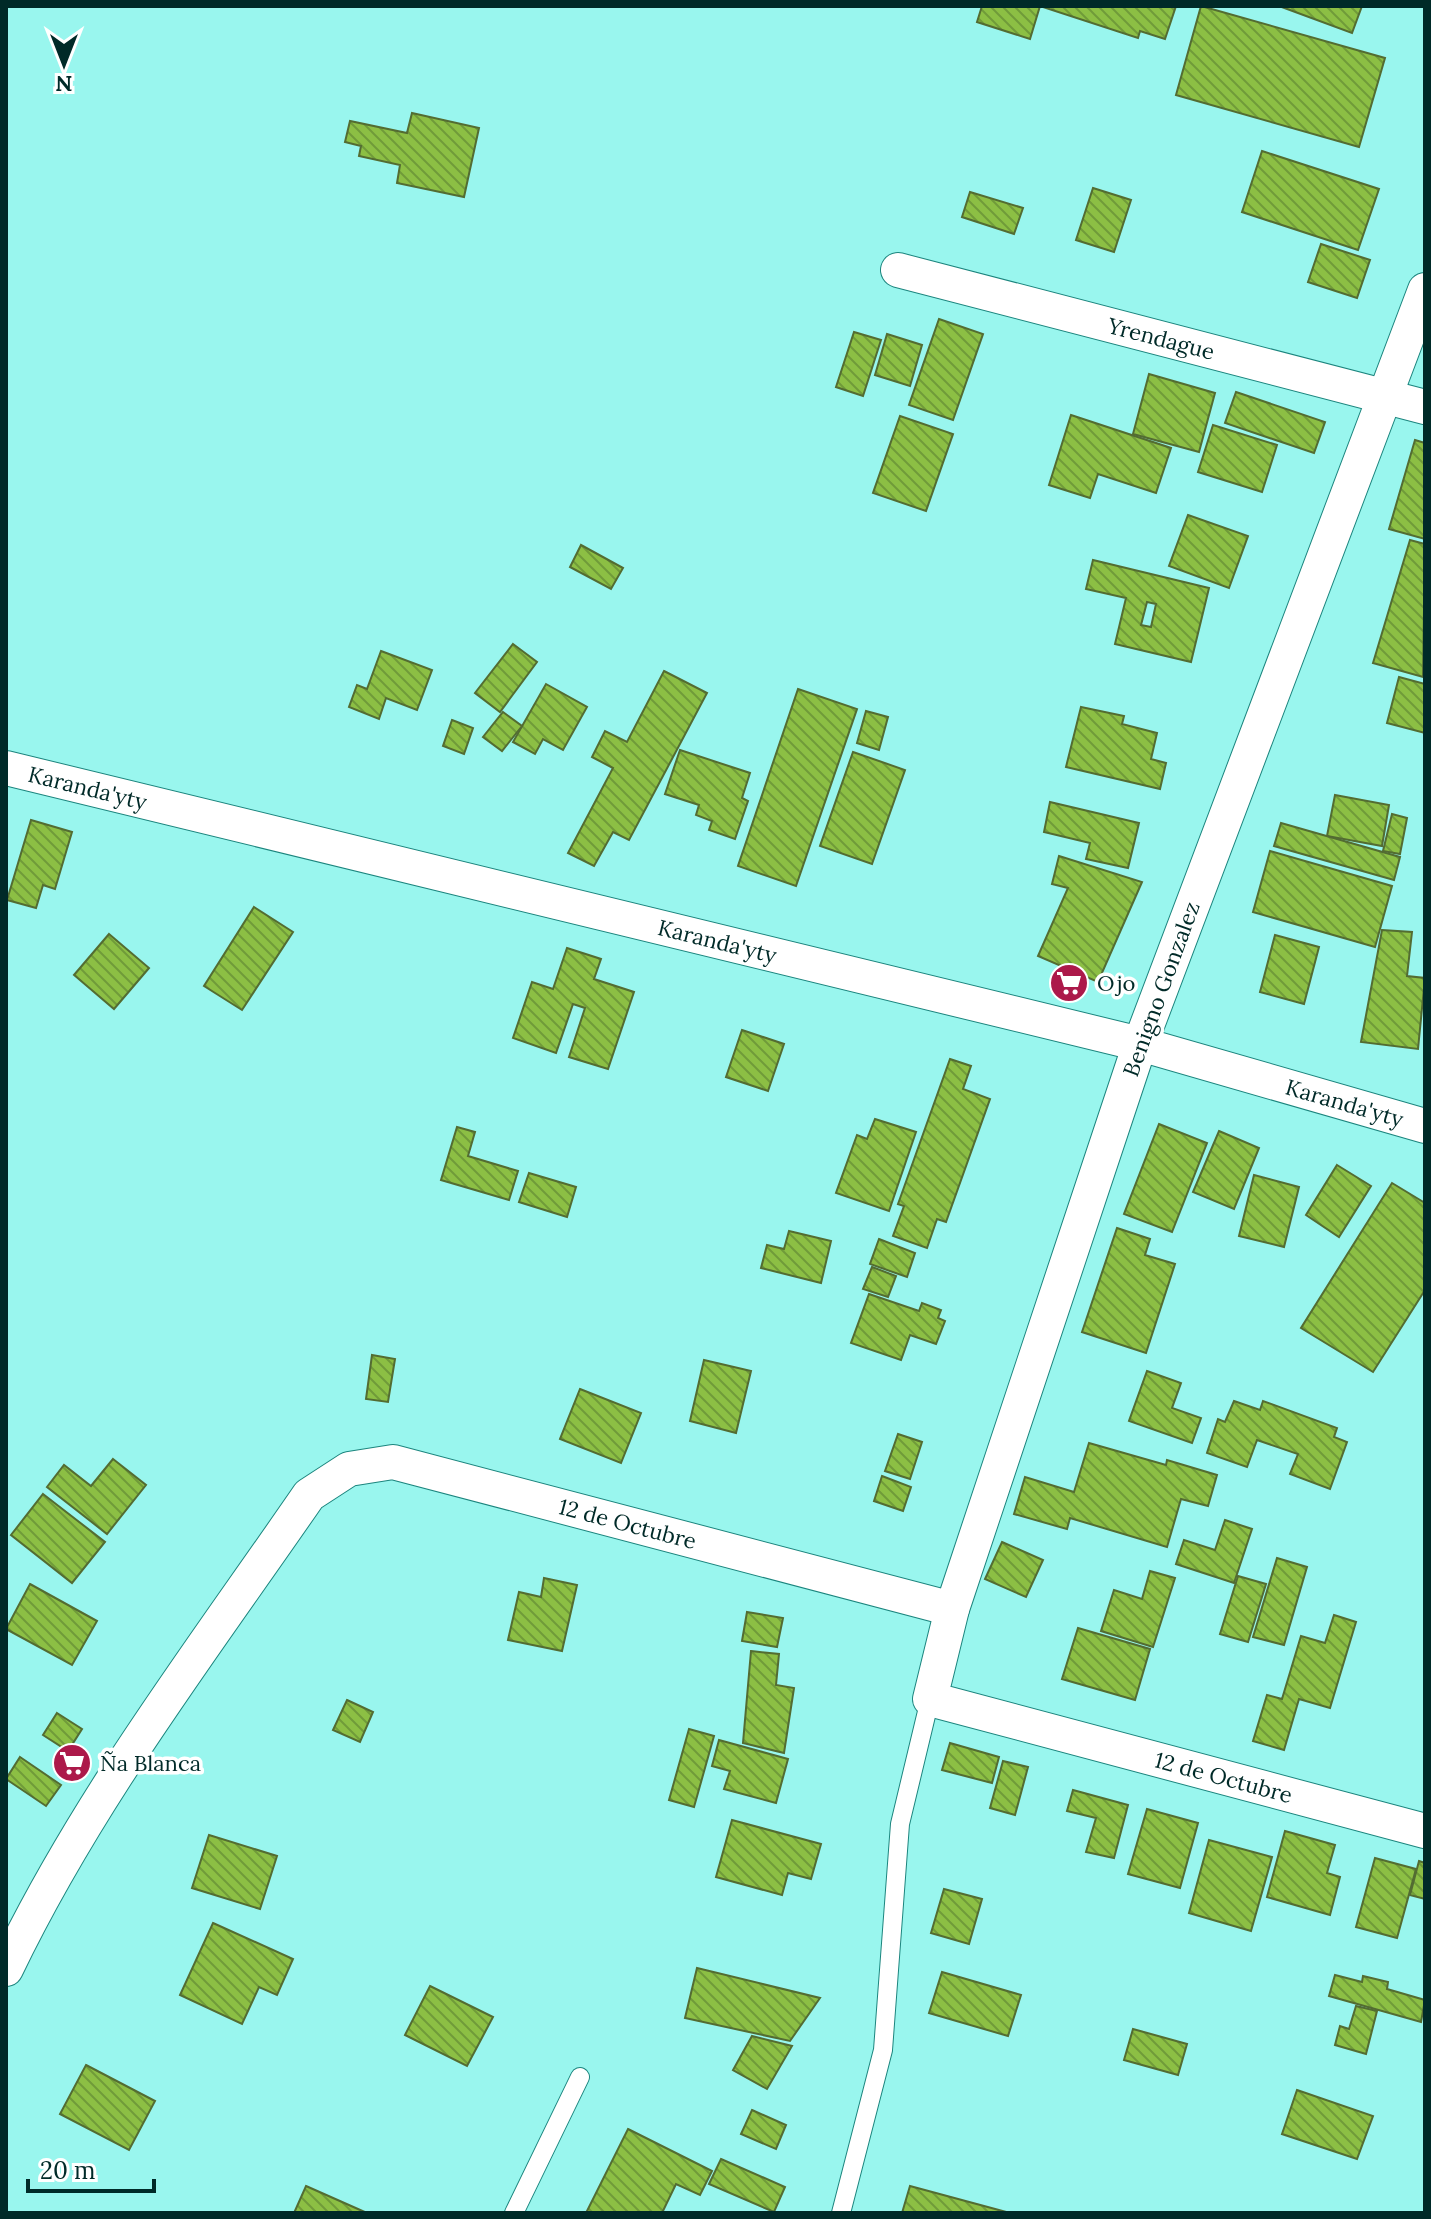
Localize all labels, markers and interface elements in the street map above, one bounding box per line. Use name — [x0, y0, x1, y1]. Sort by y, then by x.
north arrow — [24, 24, 104, 104]
text: N — [55, 70, 73, 98]
street label: Yrendague — [1104, 311, 1218, 366]
street label: Karanda'yty — [25, 760, 150, 816]
street label: Benigno Gonzalez — [1116, 898, 1206, 1080]
street label: Karanda'yty — [655, 913, 780, 969]
supermarket icon: Ojo — [1048, 962, 1090, 1004]
place label: Ojo — [1097, 969, 1135, 997]
street label: Karanda'yty — [1282, 1073, 1407, 1133]
street label: 12 de Octubre — [556, 1492, 699, 1555]
supermarket icon: Ña Blanca — [51, 1742, 93, 1784]
street label: 12 de Octubre — [1152, 1746, 1295, 1809]
place label: Ña Blanca — [100, 1749, 201, 1777]
scale bar — [28, 2143, 154, 2193]
text: 20 m — [40, 2155, 96, 2186]

